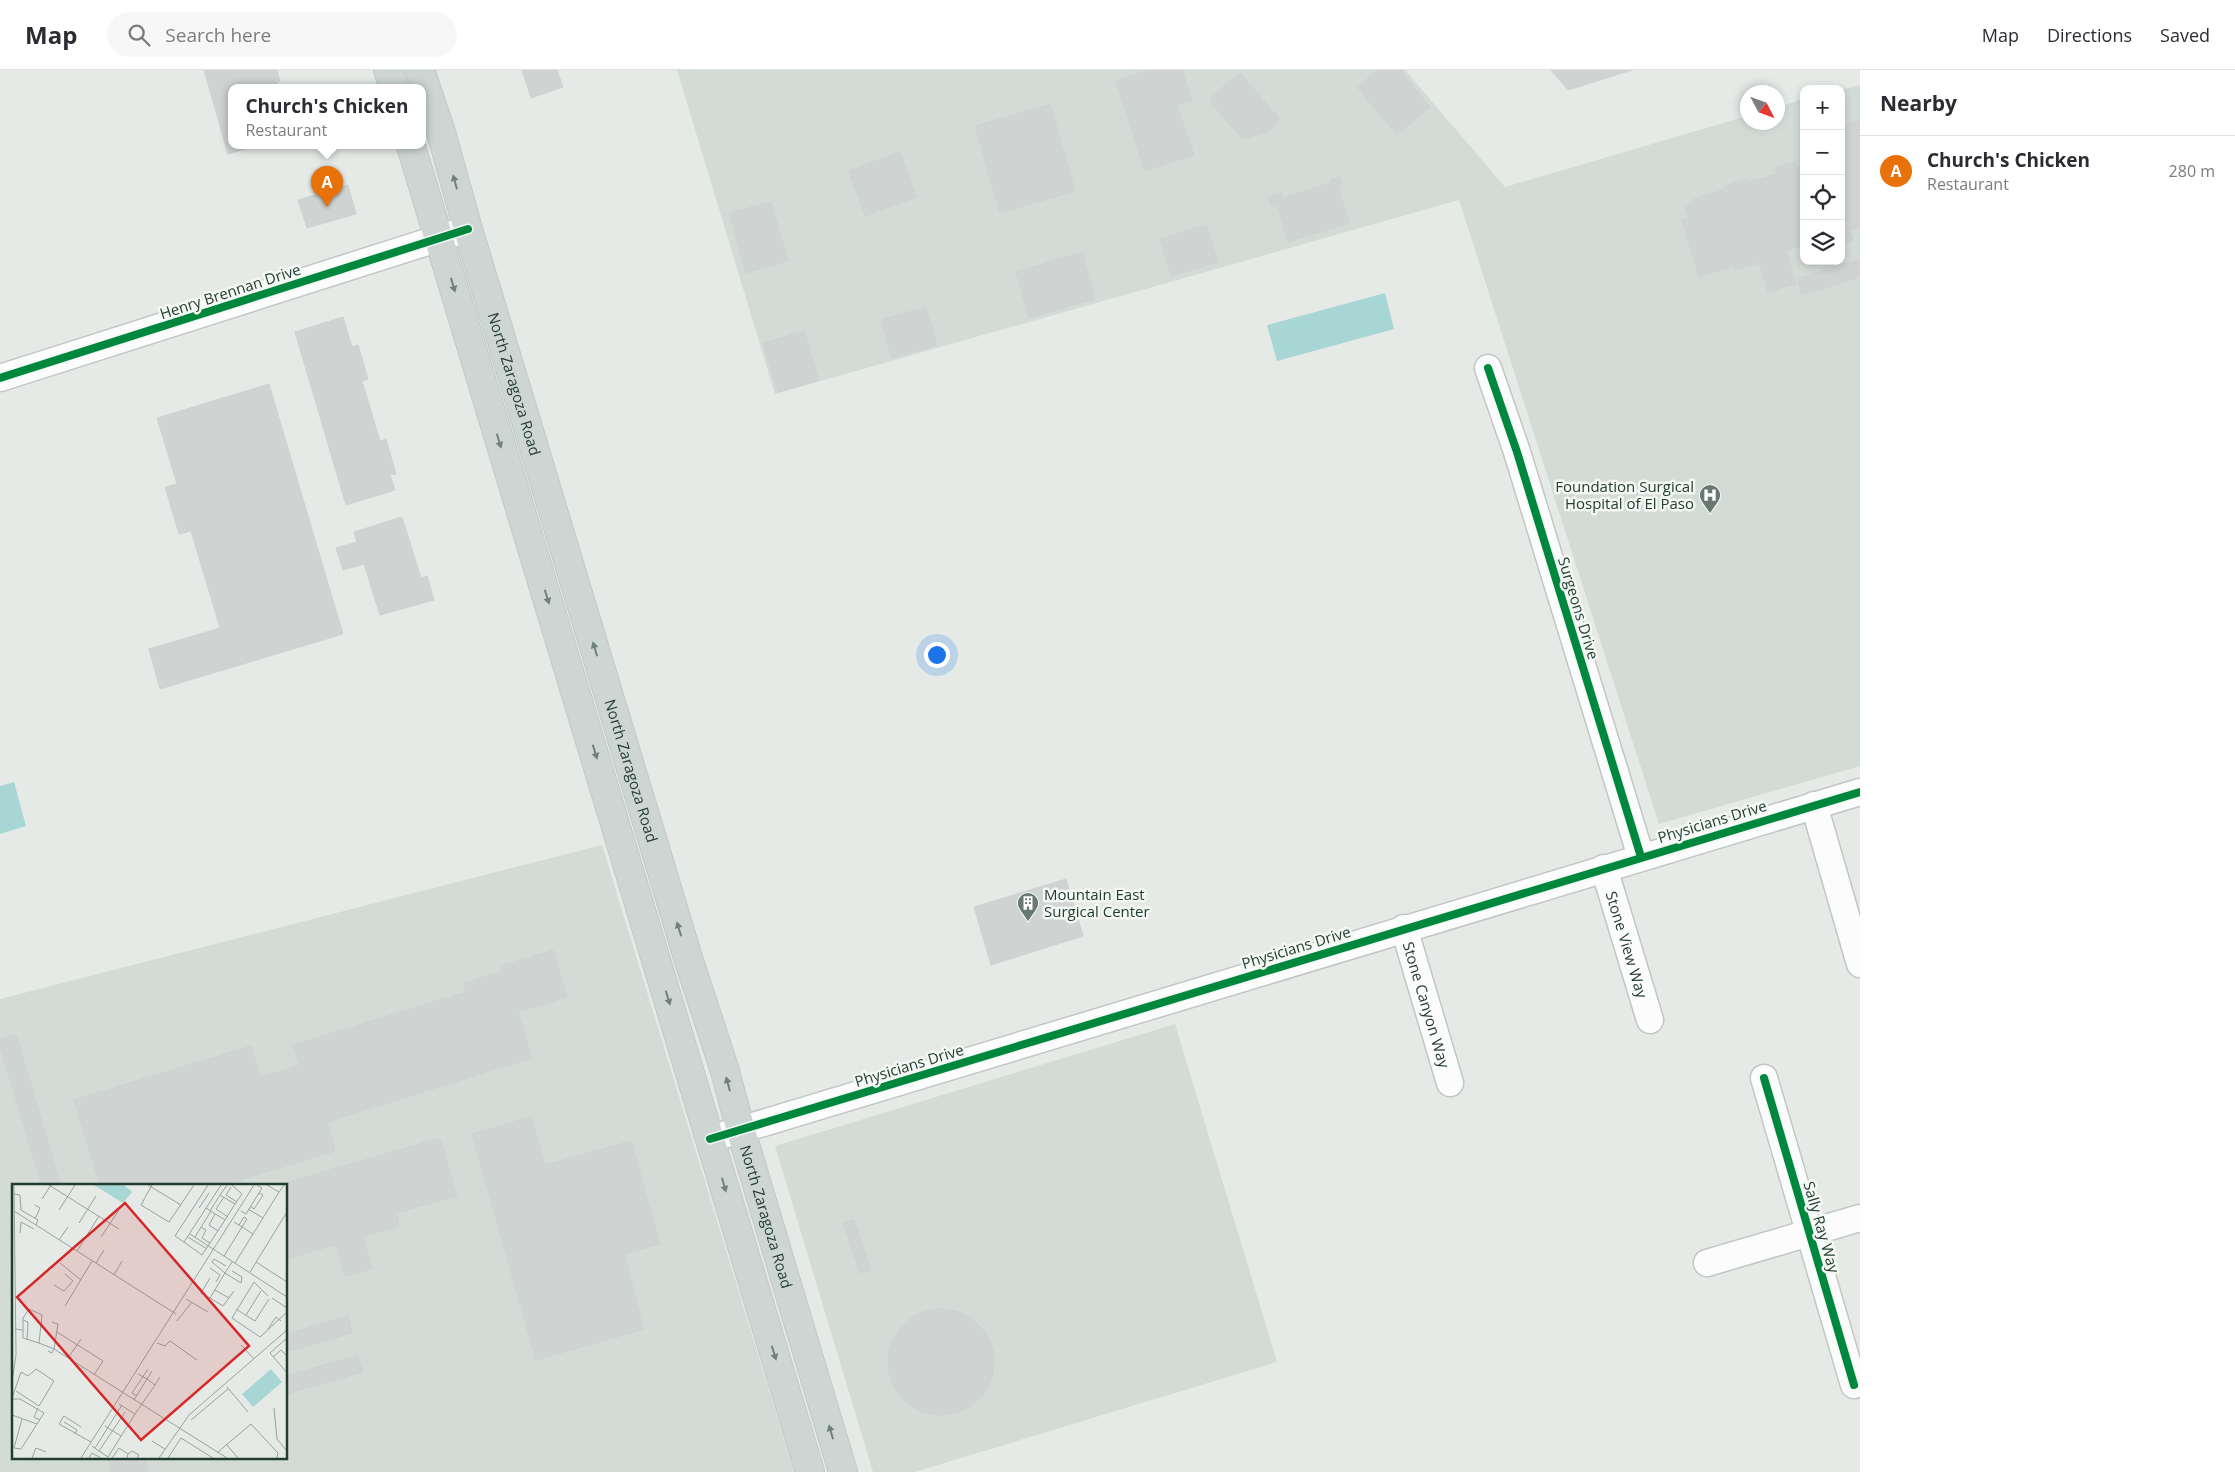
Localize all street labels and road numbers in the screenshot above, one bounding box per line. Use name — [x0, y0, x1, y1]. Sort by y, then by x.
street label: Henry Brennan Drive — [157, 259, 303, 323]
street label: North Zaragoza Road — [484, 310, 546, 458]
street label: Surgeons Drive — [1554, 554, 1604, 662]
street label: North Zaragoza Road — [600, 697, 663, 845]
street label: Physicians Drive — [1655, 795, 1769, 847]
street label: Stone View Way — [1602, 889, 1653, 1001]
street label: Physicians Drive — [1239, 921, 1353, 973]
street label: Stone Canyon Way — [1399, 939, 1455, 1071]
street label: Physicians Drive — [852, 1039, 966, 1091]
street label: North Zaragoza Road — [736, 1143, 797, 1291]
street label: Sally Ray Way — [1799, 1179, 1845, 1276]

